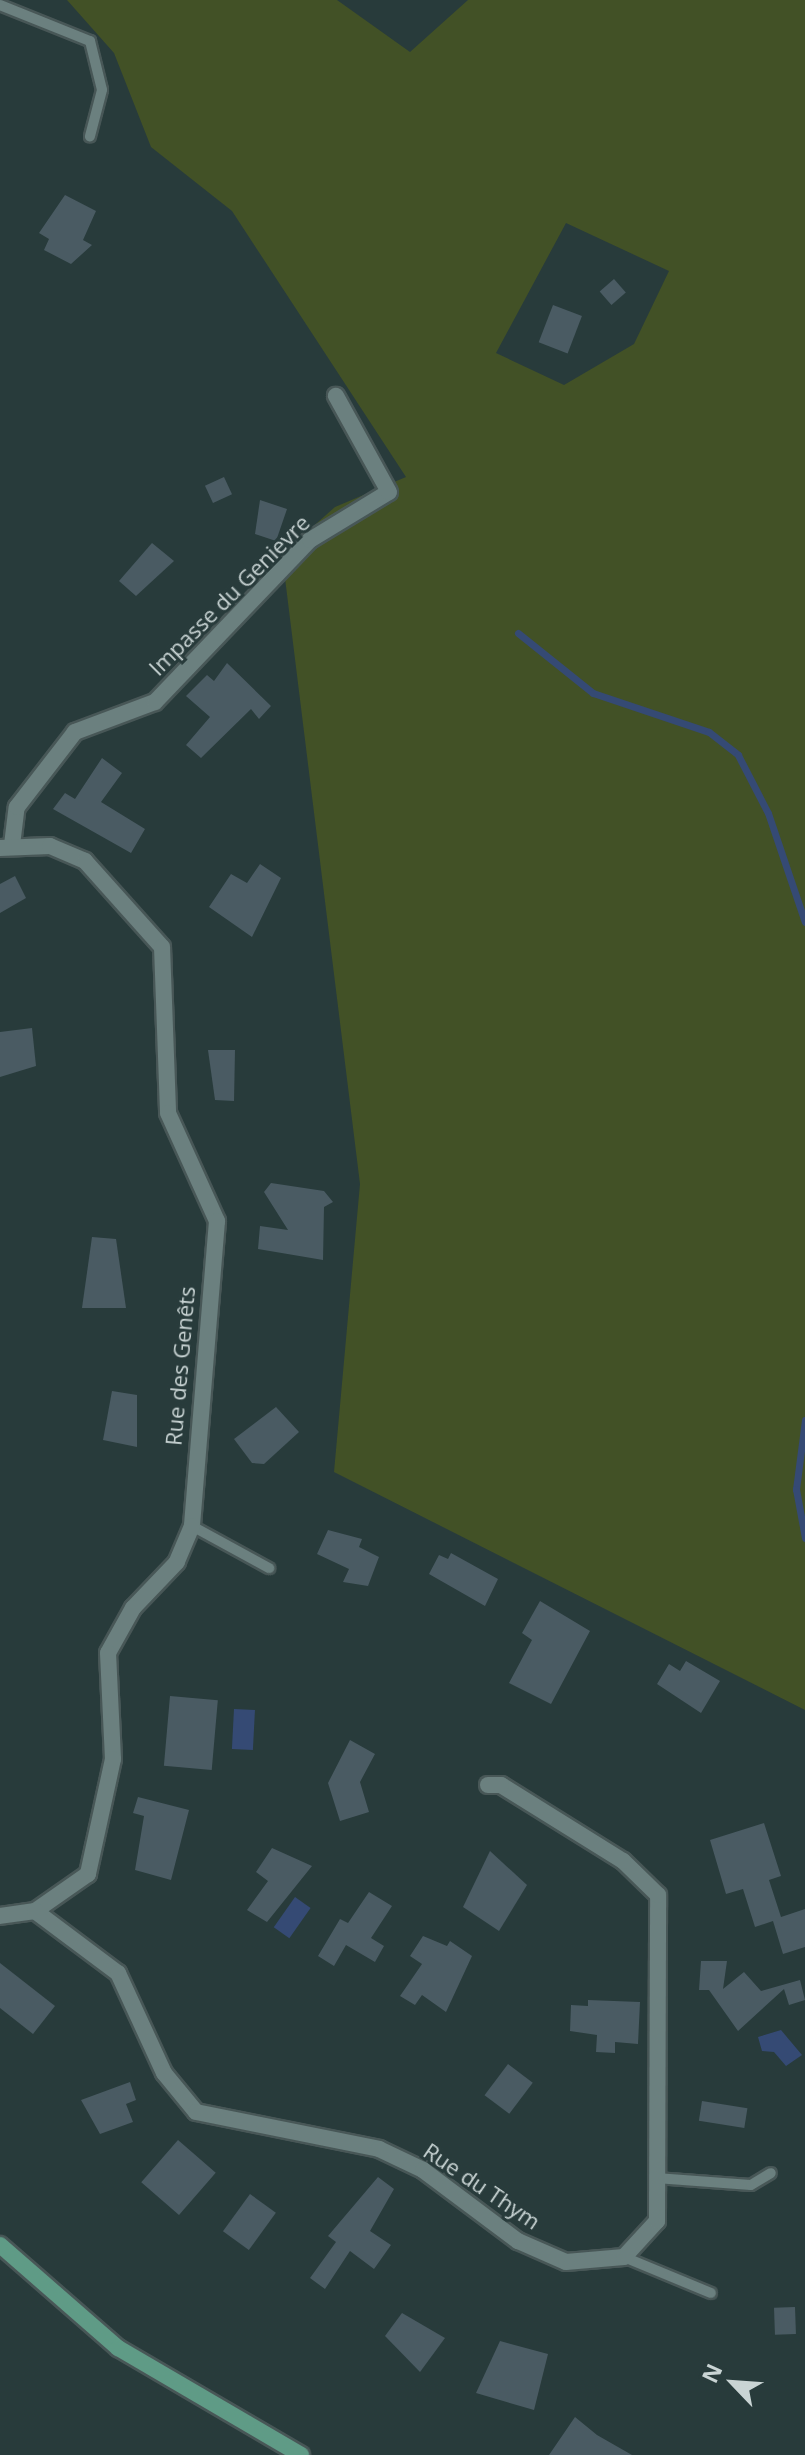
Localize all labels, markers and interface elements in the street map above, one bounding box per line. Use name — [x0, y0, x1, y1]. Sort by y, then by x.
street label: Impasse du Genievre — [143, 509, 315, 681]
street label: Rue des Genêts — [160, 1285, 200, 1447]
street label: Rue du Thym — [419, 2137, 545, 2235]
north arrow — [693, 2343, 773, 2423]
text: N — [694, 2358, 729, 2387]

